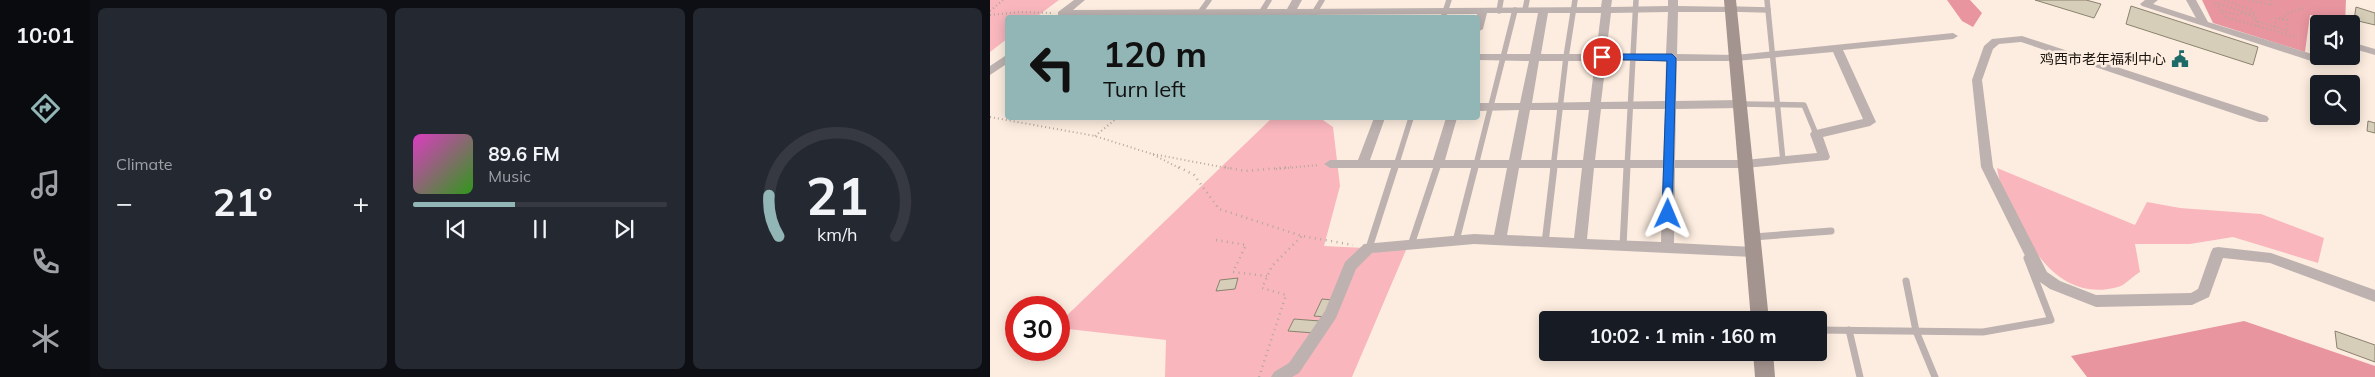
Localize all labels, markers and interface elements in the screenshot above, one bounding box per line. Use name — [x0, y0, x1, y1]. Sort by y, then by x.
map controls — [2310, 15, 2360, 125]
button: sound — [2310, 15, 2360, 65]
text: 10:01 — [16, 21, 74, 49]
text: 120 m — [1103, 32, 1207, 76]
icon: left — [1020, 35, 1085, 100]
pin — [1581, 36, 1623, 78]
icon: arrive — [1588, 43, 1616, 71]
public building icon: 鸡西市老年福利中心 — [2170, 49, 2190, 69]
place label: 鸡西市老年福利中心 — [2040, 50, 2166, 68]
text: Turn left — [1103, 75, 1186, 103]
button: search — [2310, 75, 2360, 125]
icon: directions — [28, 91, 63, 126]
text: 89.6 FM — [488, 142, 560, 166]
text: Climate — [116, 154, 172, 174]
text: 21 — [806, 163, 869, 228]
text: Music — [488, 166, 531, 186]
icon: music — [28, 167, 63, 202]
text: 21° — [213, 178, 273, 226]
text: − — [116, 185, 133, 220]
text: + — [353, 185, 369, 220]
position arrow — [1641, 187, 1693, 239]
icon: previous — [442, 215, 470, 243]
icon: pause — [526, 215, 554, 243]
icon: next — [610, 215, 638, 243]
text: km/h — [817, 223, 858, 245]
icon: phone — [28, 244, 63, 279]
speed limit sign: 30 — [1005, 296, 1070, 361]
icon: climate — [28, 321, 63, 356]
text: 10:02 · 1 min · 160 m — [1589, 324, 1777, 348]

